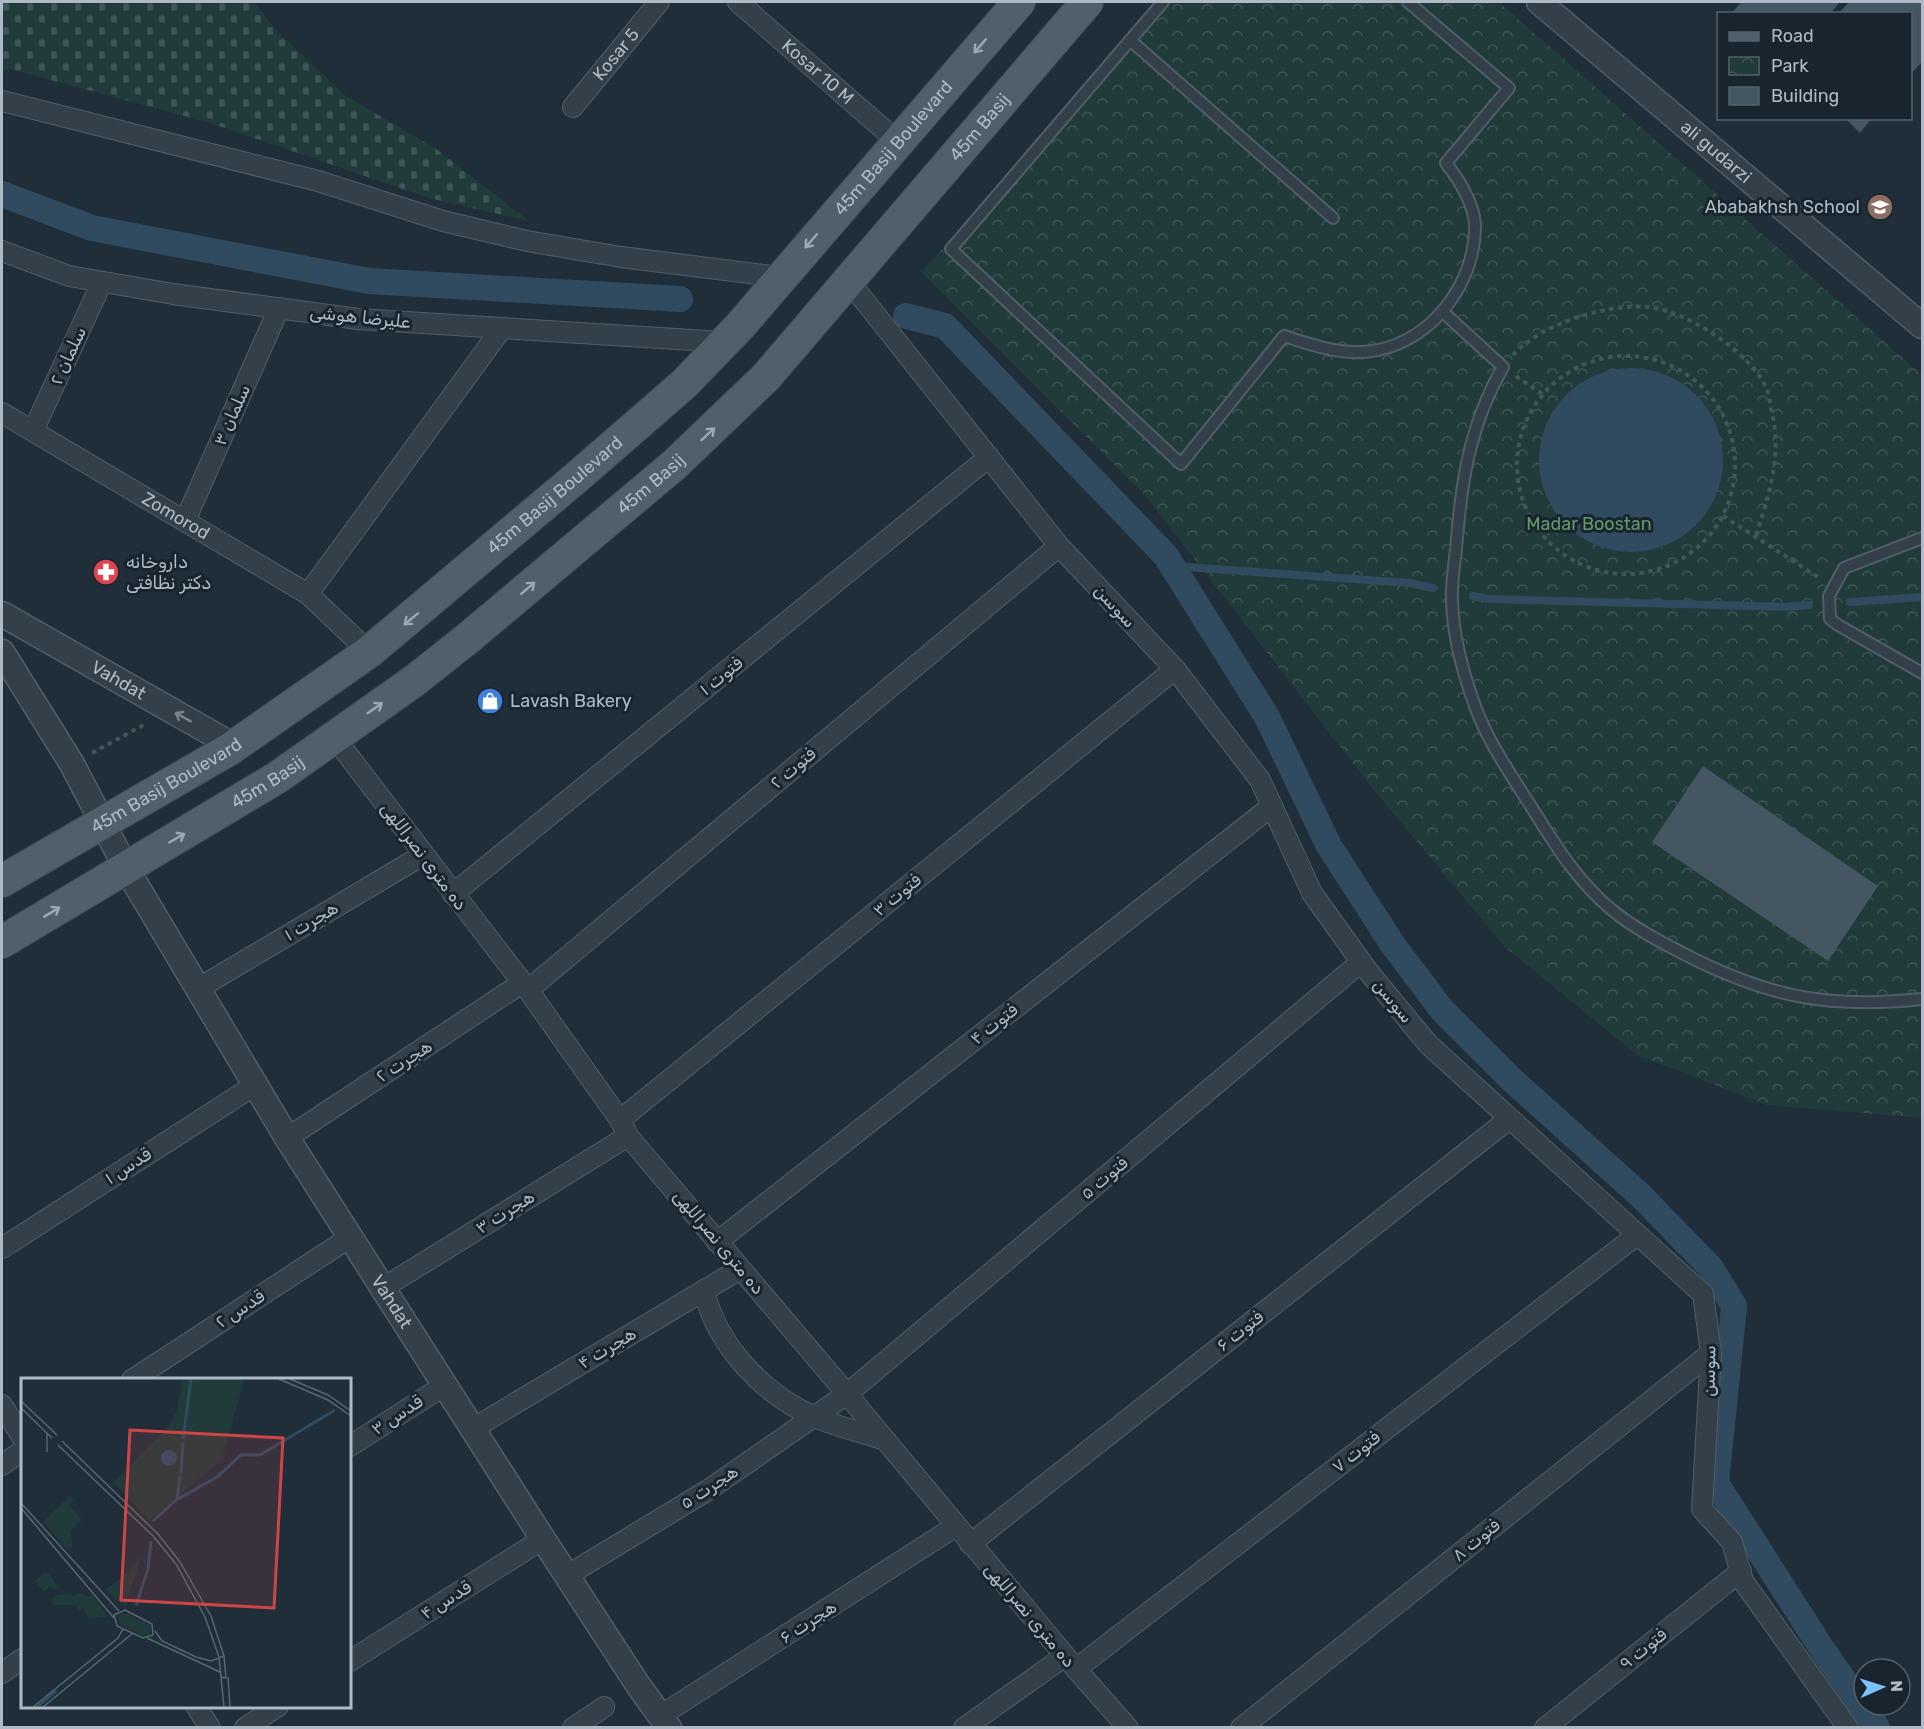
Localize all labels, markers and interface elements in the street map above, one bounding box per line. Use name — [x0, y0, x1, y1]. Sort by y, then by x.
legend — [1717, 12, 1912, 120]
street label: Kosar 5 — [588, 24, 644, 85]
text: Road — [1771, 25, 1814, 47]
street label: Kosar 10 M — [777, 34, 858, 109]
one-way arrow — [974, 38, 987, 54]
text: Park — [1771, 55, 1809, 77]
street label: 45m Basij Boulevard — [829, 76, 957, 220]
text: Building — [1771, 85, 1839, 107]
street label: 45m Basij — [945, 89, 1015, 166]
street label: ali gudarzi — [1676, 116, 1756, 188]
school or university icon: Ababakhsh School — [1865, 192, 1895, 222]
place label: Ababakhsh School — [1705, 196, 1860, 218]
one-way arrow — [804, 233, 818, 248]
street label: علیرضا هوشی — [308, 301, 412, 333]
street label: سلمان ۲ — [45, 323, 91, 389]
street label: سلمان ۳ — [209, 381, 255, 449]
one-way arrow — [700, 427, 715, 441]
street label: 45m Basij Boulevard — [482, 431, 627, 559]
street label: 45m Basij — [612, 449, 690, 519]
street label: Zomorod — [138, 487, 214, 544]
park label: Madar Boostan — [1526, 513, 1652, 535]
place label: داروخانه دکتر نظافتی — [126, 551, 211, 594]
pharmacy icon: داروخانه دکتر نظافتی — [91, 557, 121, 587]
street label: سوسن — [1089, 580, 1141, 632]
one-way arrow — [519, 581, 535, 595]
one-way arrow — [403, 612, 419, 625]
street label: فتوت ۱ — [695, 652, 747, 700]
street label: Vahdat — [87, 656, 150, 704]
shop icon: Lavash Bakery — [475, 686, 505, 716]
place label: Lavash Bakery — [510, 690, 632, 712]
one-way arrow — [366, 702, 382, 714]
one-way arrow — [175, 711, 192, 723]
street label: 45m Basij Boulevard — [87, 733, 246, 838]
street label: فتوت ۲ — [766, 743, 820, 793]
street label: 45m Basij — [227, 751, 309, 814]
street label: ده متری نصراللهی — [376, 797, 472, 915]
one-way arrow — [168, 832, 185, 844]
street label: فتوت ۳ — [868, 869, 926, 921]
street label: هجرت ۱ — [280, 896, 342, 946]
one-way arrow — [43, 906, 60, 918]
street label: سوسن — [1368, 974, 1418, 1028]
street label: فتوت ۴ — [966, 999, 1022, 1049]
street label: هجرت ۲ — [372, 1035, 436, 1087]
street label: قدس ۱ — [101, 1143, 155, 1189]
street label: فتوت ۵ — [1076, 1152, 1132, 1204]
street label: هجرت ۳ — [471, 1185, 539, 1239]
street label: ده متری نصراللهی — [669, 1185, 769, 1299]
street label: Vahdat — [366, 1271, 417, 1333]
street label: قدس ۲ — [211, 1285, 269, 1333]
street label: فتوت ۶ — [1212, 1306, 1268, 1356]
street label: هجرت ۴ — [574, 1322, 640, 1374]
street label: سوسن — [1698, 1345, 1720, 1397]
inset map — [21, 1378, 351, 1708]
street label: قدس ۳ — [367, 1390, 427, 1440]
street label: فتوت ۷ — [1327, 1426, 1385, 1478]
street label: هجرت ۵ — [676, 1460, 742, 1514]
street label: فتوت ۸ — [1447, 1514, 1505, 1566]
street label: ده متری نصراللهی — [980, 1558, 1080, 1672]
street label: قدس ۴ — [416, 1576, 476, 1624]
street label: هجرت ۶ — [775, 1596, 841, 1648]
street label: فتوت ۹ — [1615, 1623, 1671, 1675]
north arrow — [1852, 1657, 1912, 1717]
text: N — [1887, 1680, 1906, 1692]

